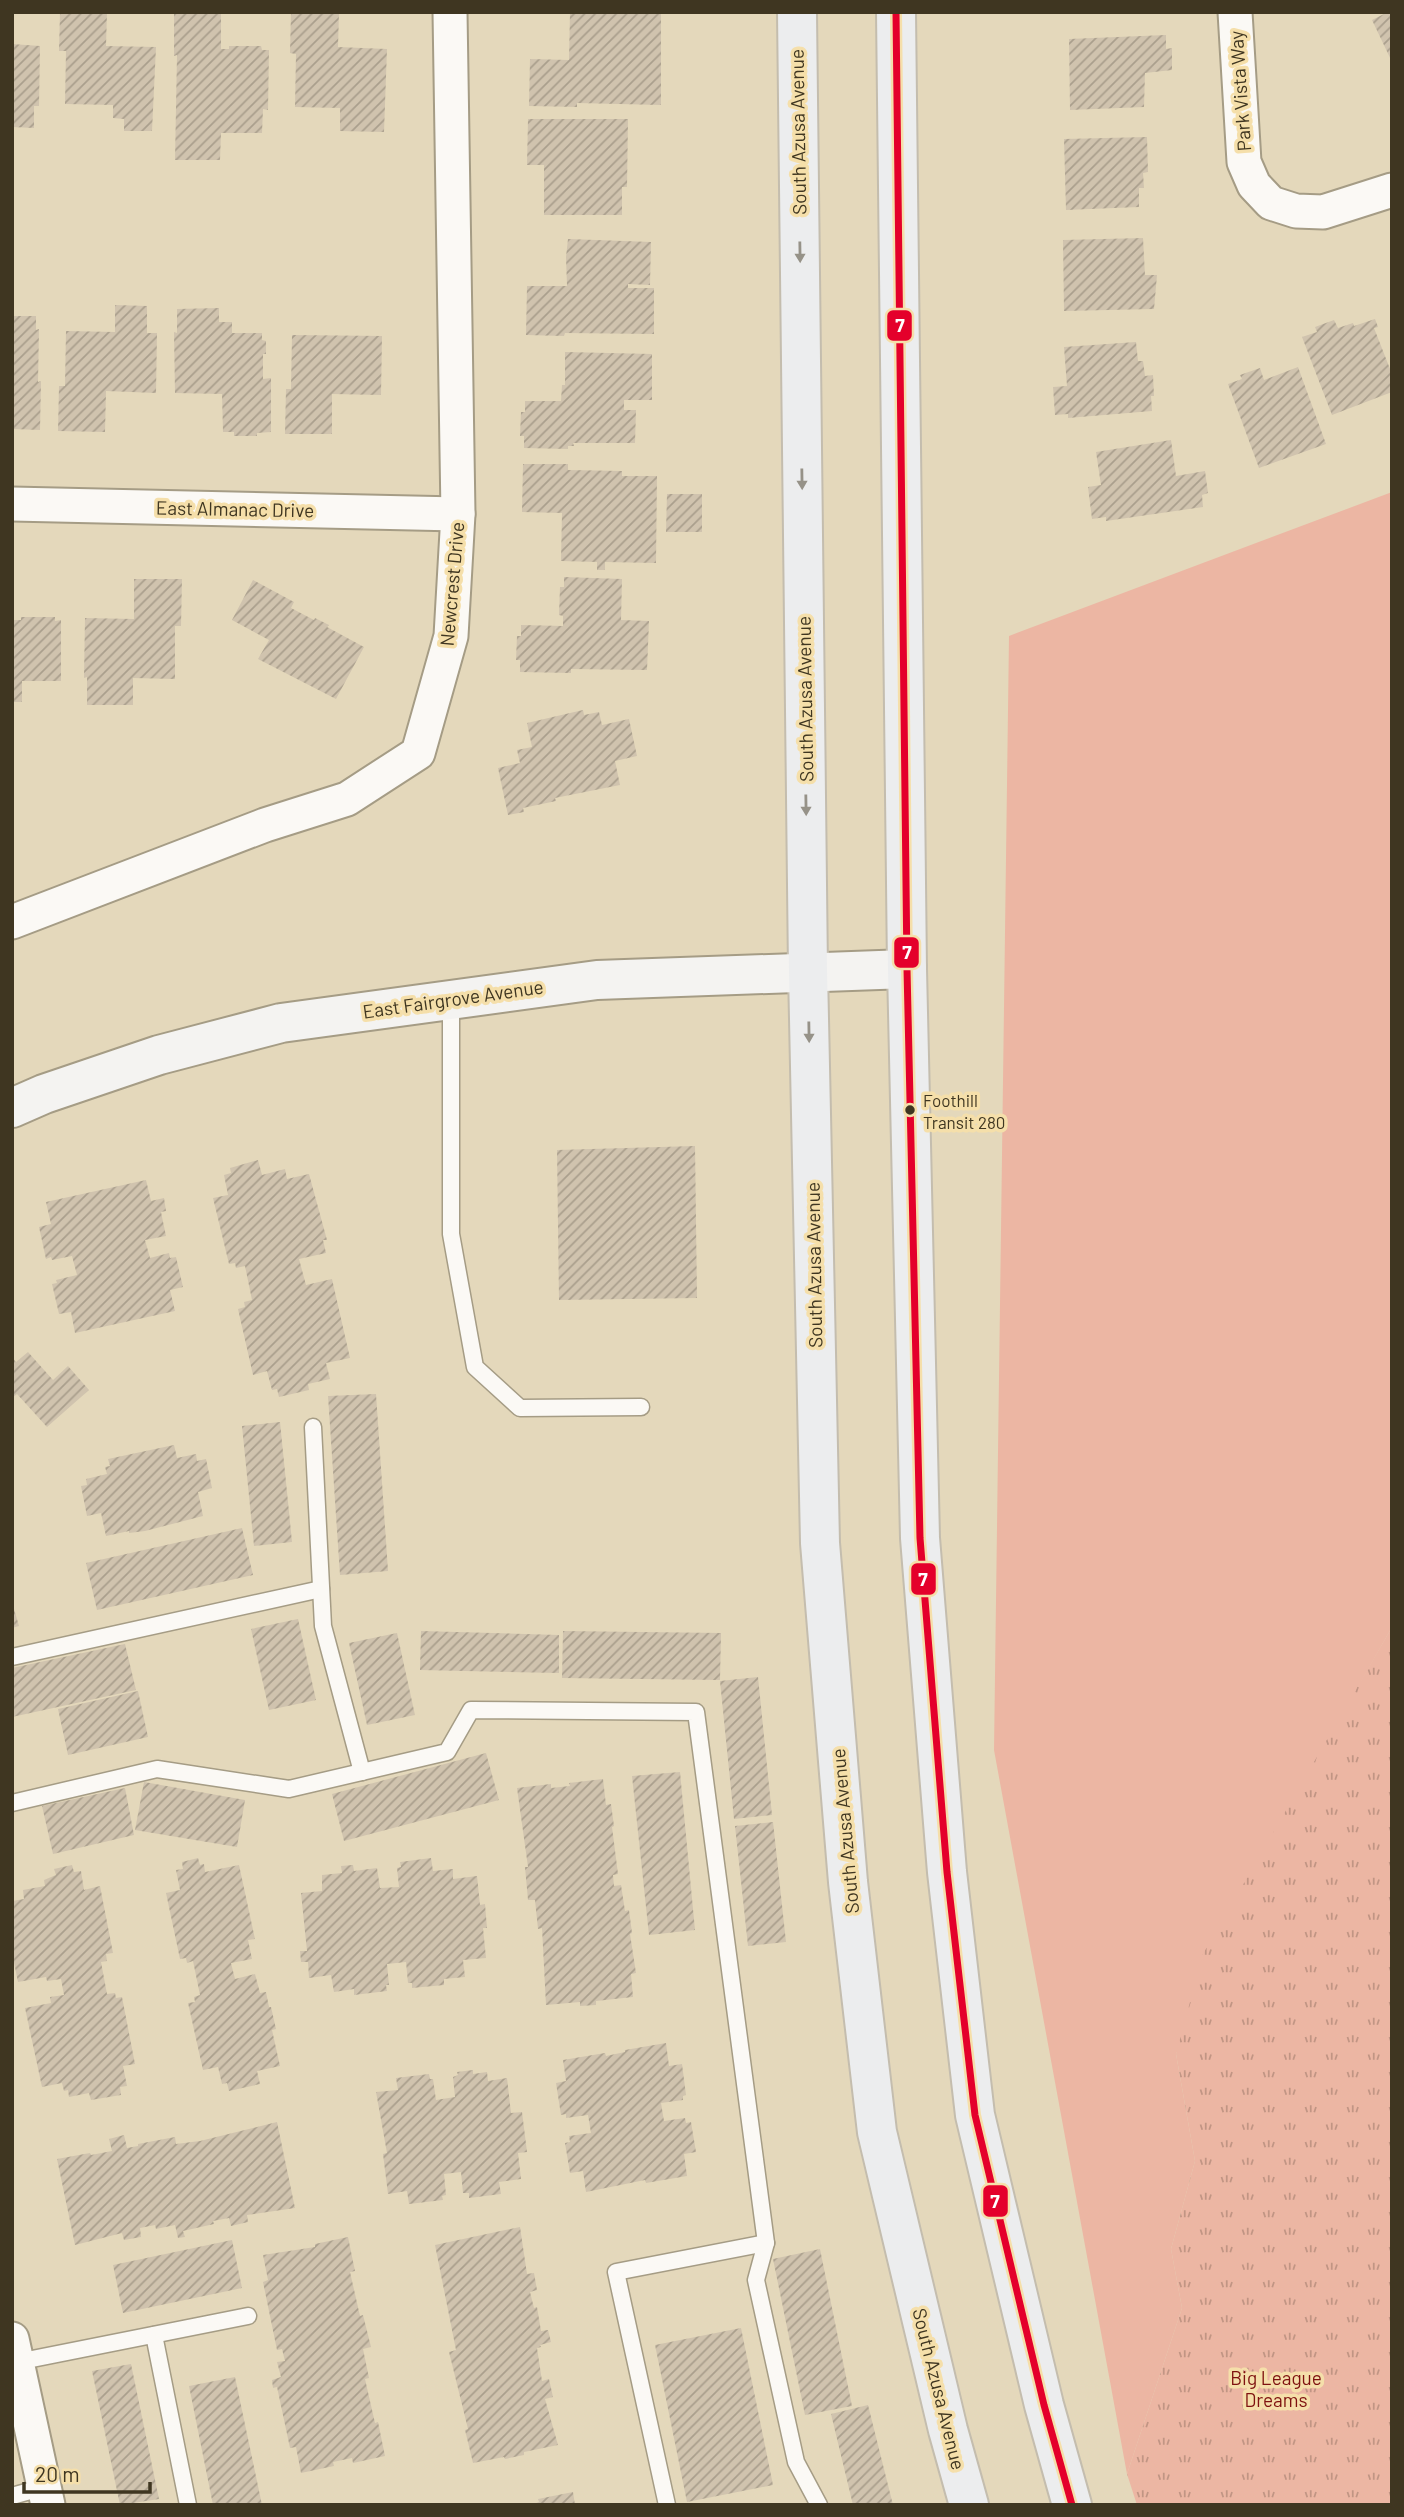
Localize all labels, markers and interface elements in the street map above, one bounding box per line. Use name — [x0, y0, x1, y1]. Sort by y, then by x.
street label: Park Vista Way — [1224, 30, 1255, 152]
street label: South Azusa Avenue — [785, 49, 810, 215]
one-way arrow — [794, 241, 806, 263]
line badge: 7 — [886, 309, 913, 342]
text: 7 — [895, 313, 905, 336]
one-way arrow — [796, 469, 808, 491]
street label: East Almanac Drive — [156, 496, 314, 521]
street label: Newcrest Drive — [435, 521, 468, 647]
street label: South Azusa Avenue — [792, 616, 817, 782]
one-way arrow — [800, 794, 812, 816]
line badge: 7 — [893, 936, 920, 969]
text: 7 — [902, 940, 912, 963]
street label: East Fairgrove Avenue — [361, 974, 545, 1023]
one-way arrow — [804, 1022, 815, 1044]
place label: Foothill Transit 280 — [923, 1090, 1005, 1132]
marker: Foothill Transit 280 — [903, 1103, 917, 1117]
street label: South Azusa Avenue — [801, 1182, 826, 1348]
line badge: 7 — [910, 1562, 937, 1596]
text: 7 — [918, 1567, 928, 1590]
street label: South Azusa Avenue — [826, 1747, 863, 1915]
line badge: 7 — [982, 2184, 1009, 2218]
text: 7 — [990, 2189, 1000, 2212]
street label: South Azusa Avenue — [908, 2306, 971, 2472]
park label: Big League Dreams — [1230, 2366, 1322, 2411]
scale bar — [24, 2450, 150, 2494]
text: 20 m — [35, 2461, 80, 2486]

